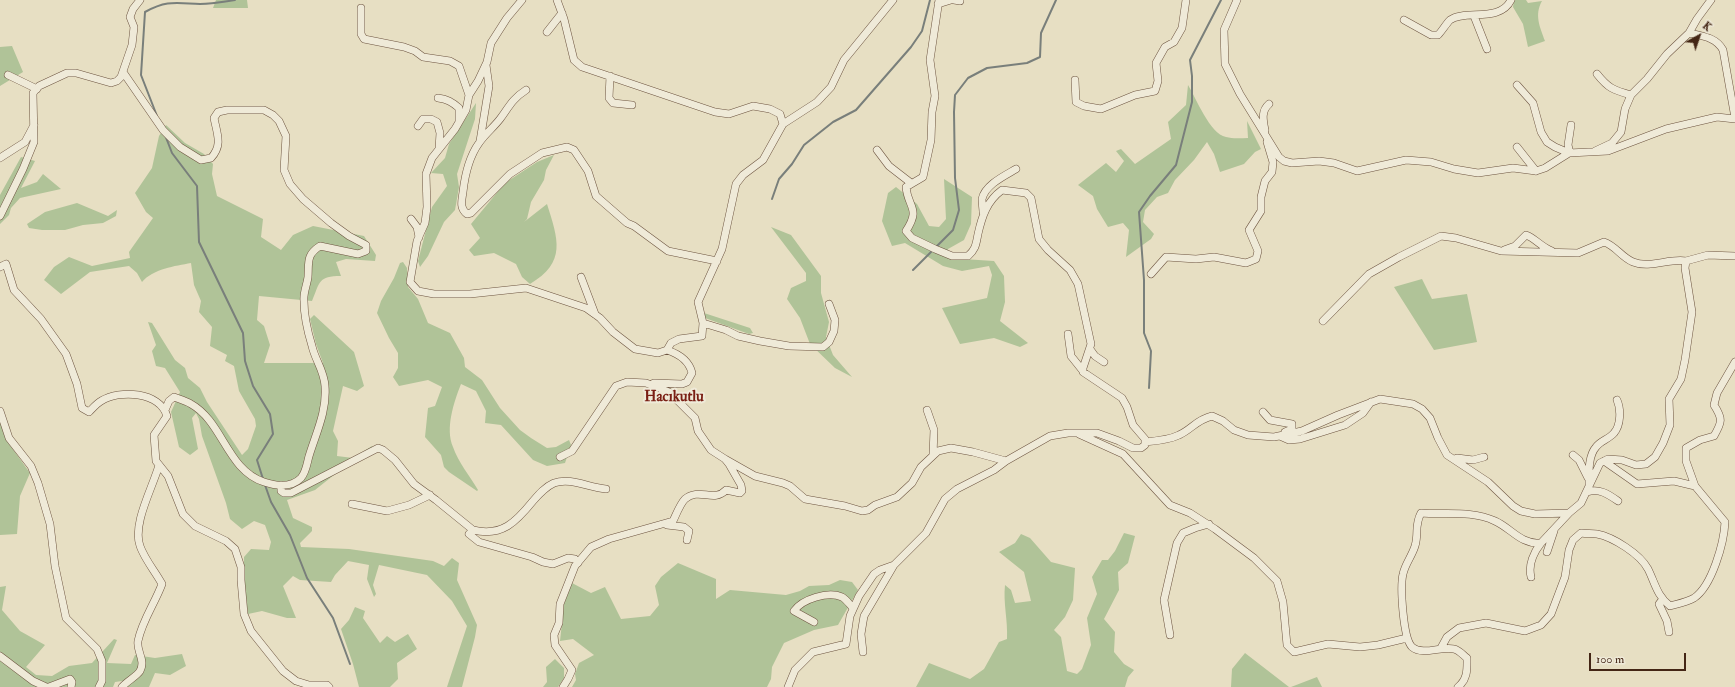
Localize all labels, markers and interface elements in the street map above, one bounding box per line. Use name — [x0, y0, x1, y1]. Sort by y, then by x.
north arrow — [1679, 16, 1719, 56]
text: K — [1700, 19, 1714, 34]
district label: Hacıkutlu — [644, 389, 704, 407]
scale bar — [1591, 645, 1688, 671]
text: 100 m — [1596, 652, 1624, 667]

